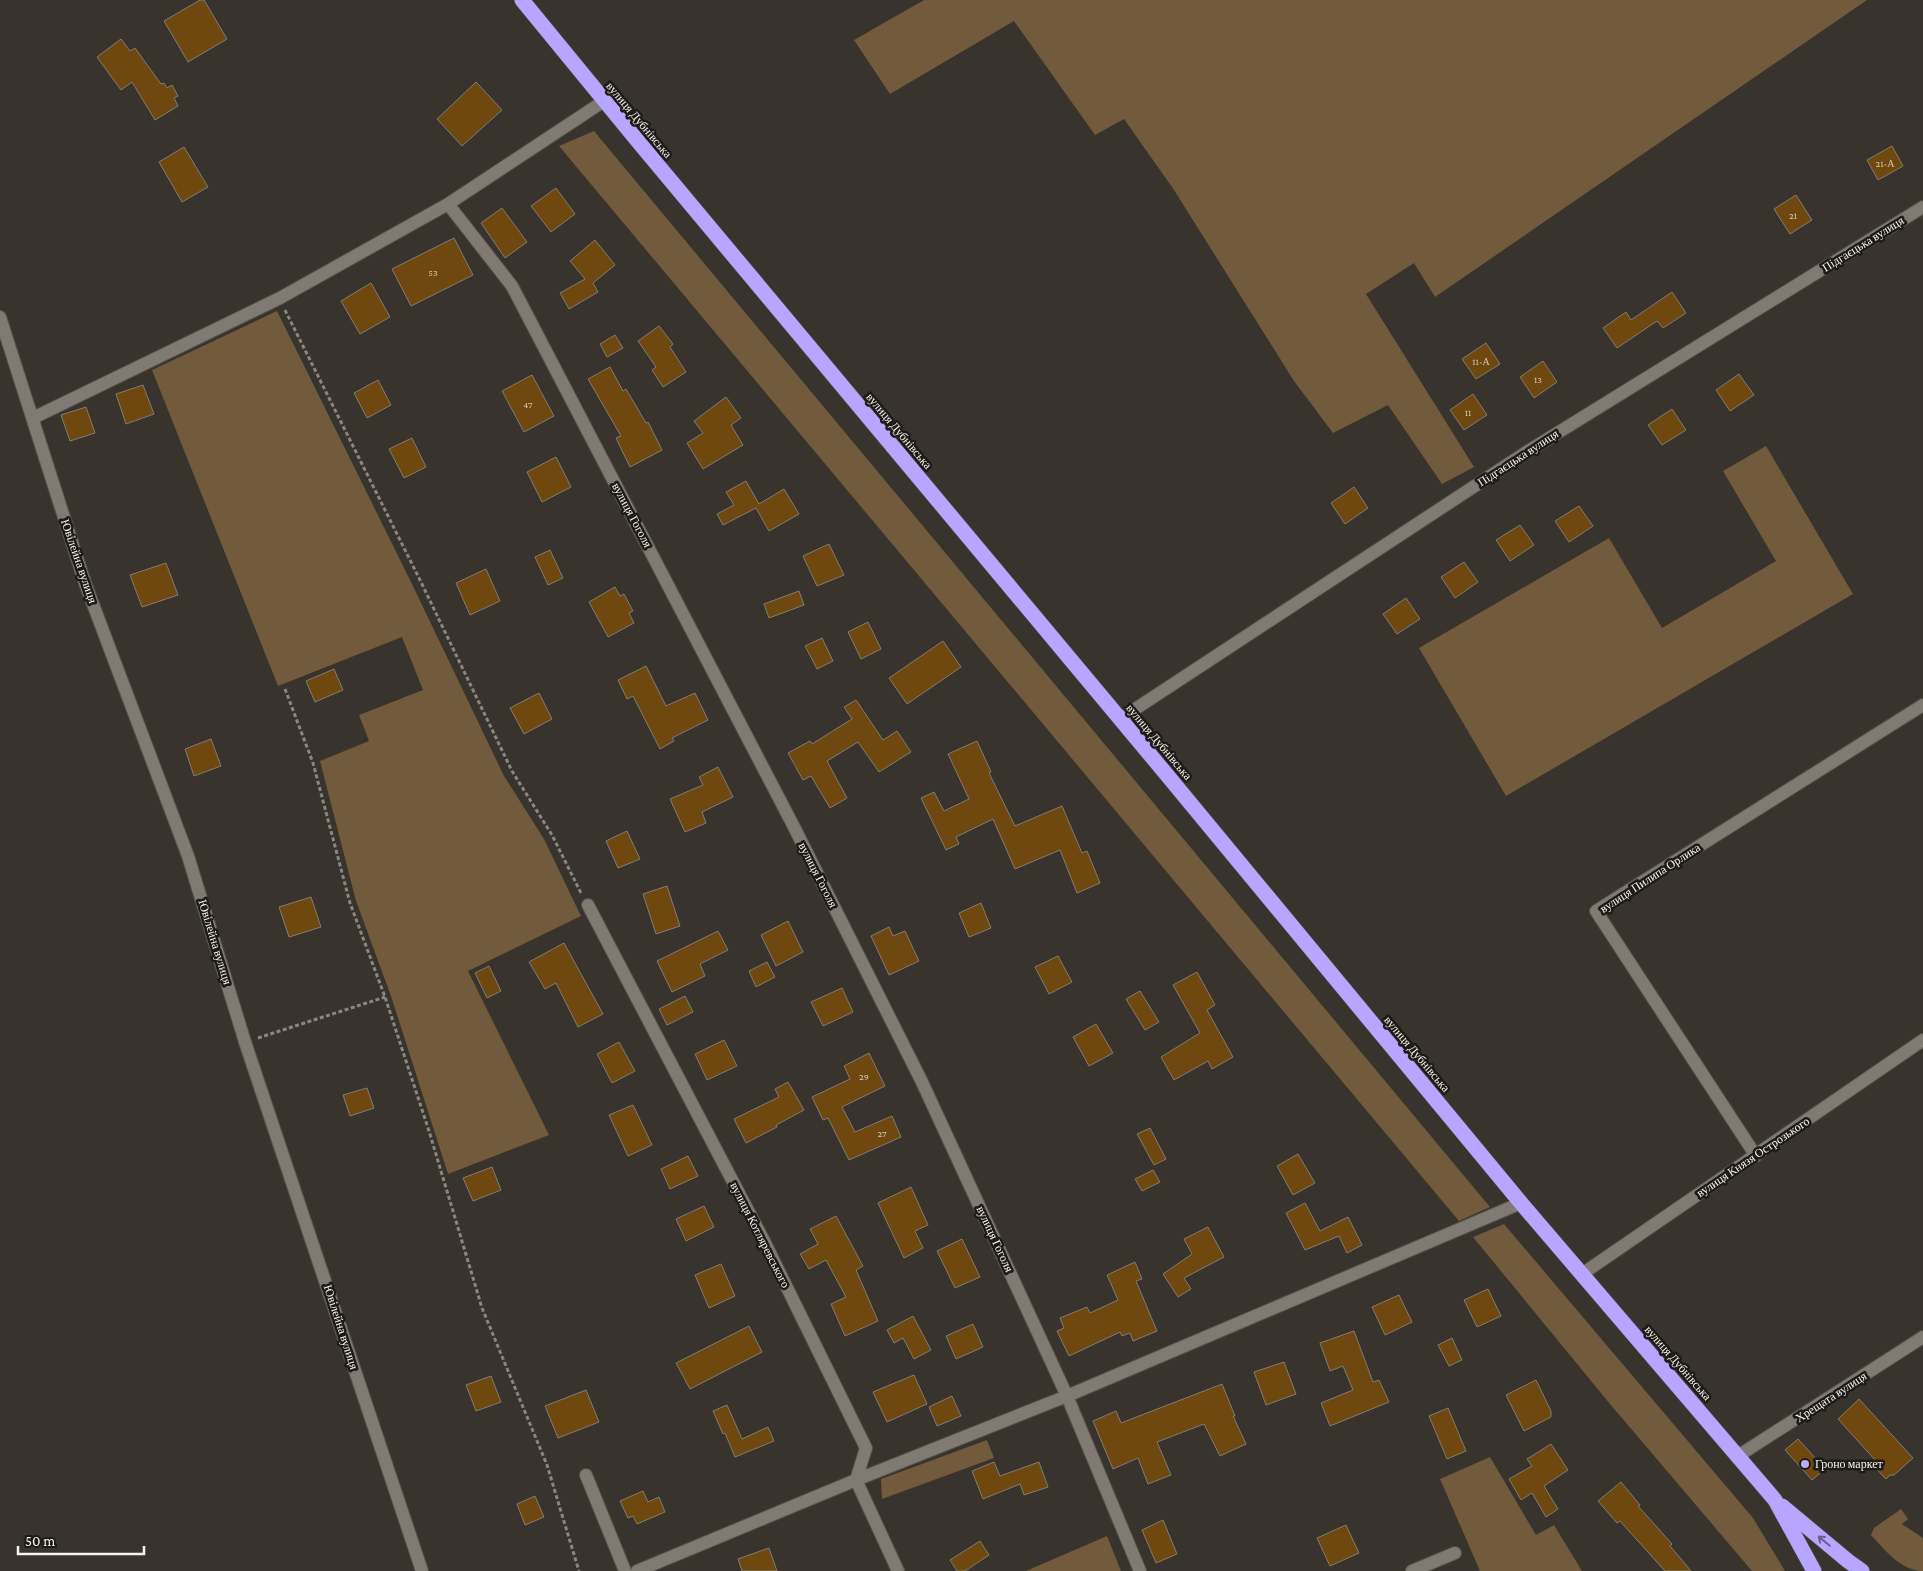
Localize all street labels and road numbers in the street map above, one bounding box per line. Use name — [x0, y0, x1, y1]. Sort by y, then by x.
street label: вулиця Дубнівська — [603, 79, 675, 161]
street label: Підгаєцька вулиця — [1820, 213, 1907, 275]
street label: вулиця Дубнівська — [863, 390, 935, 472]
street label: Підгаєцька вулиця — [1475, 426, 1562, 489]
street label: вулиця Гоголя — [609, 480, 655, 550]
street label: Ювілейна вулиця — [58, 517, 100, 605]
street label: вулиця Дубнівська — [1123, 701, 1195, 783]
street label: вулиця Гоголя — [796, 840, 841, 910]
street label: вулиця Пилипа Орлика — [1597, 840, 1703, 916]
street label: Ювілейна вулиця — [195, 898, 235, 987]
street label: вулиця Дубнівська — [1381, 1013, 1453, 1095]
street label: вулиця Князя Острозького — [1694, 1114, 1812, 1200]
street label: вулиця Котляревського — [727, 1180, 793, 1290]
street label: вулиця Гоголя — [974, 1204, 1017, 1275]
street label: Ювілейна вулиця — [321, 1283, 361, 1372]
street label: вулиця Дубнівська — [1642, 1323, 1715, 1404]
street label: Хрещата вулиця — [1793, 1368, 1870, 1425]

